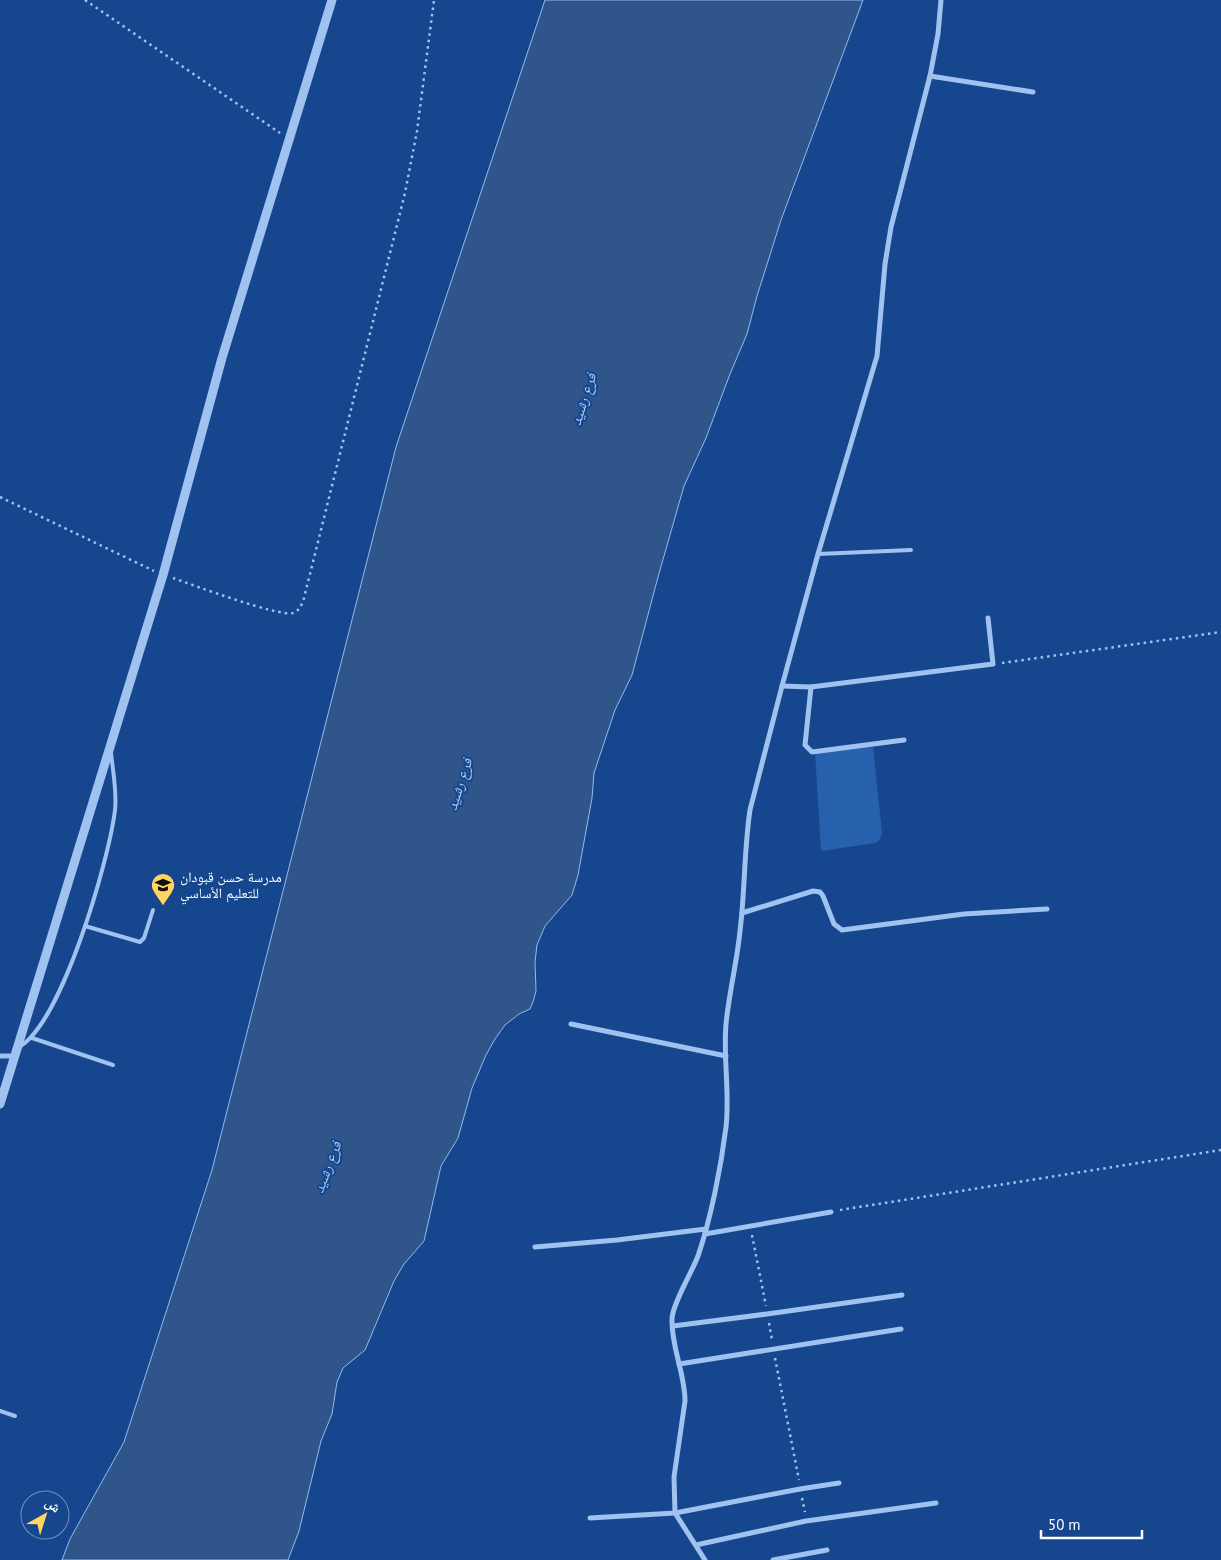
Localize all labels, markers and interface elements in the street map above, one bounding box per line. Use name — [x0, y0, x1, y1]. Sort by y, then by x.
water label: فرع رشيد — [566, 369, 602, 428]
water label: فرع رشيد — [442, 754, 478, 813]
place label: مدرسة حسن قبودان للتعليم الأساسي — [180, 868, 282, 905]
school or university icon: مدرسة حسن قبودان للتعليم الأساسي — [150, 872, 176, 906]
water label: فرع رشيد — [309, 1137, 347, 1196]
north arrow — [20, 1490, 70, 1540]
text: ش — [42, 1493, 65, 1517]
scale bar — [1041, 1508, 1142, 1540]
text: 50 m — [1048, 1515, 1081, 1534]

